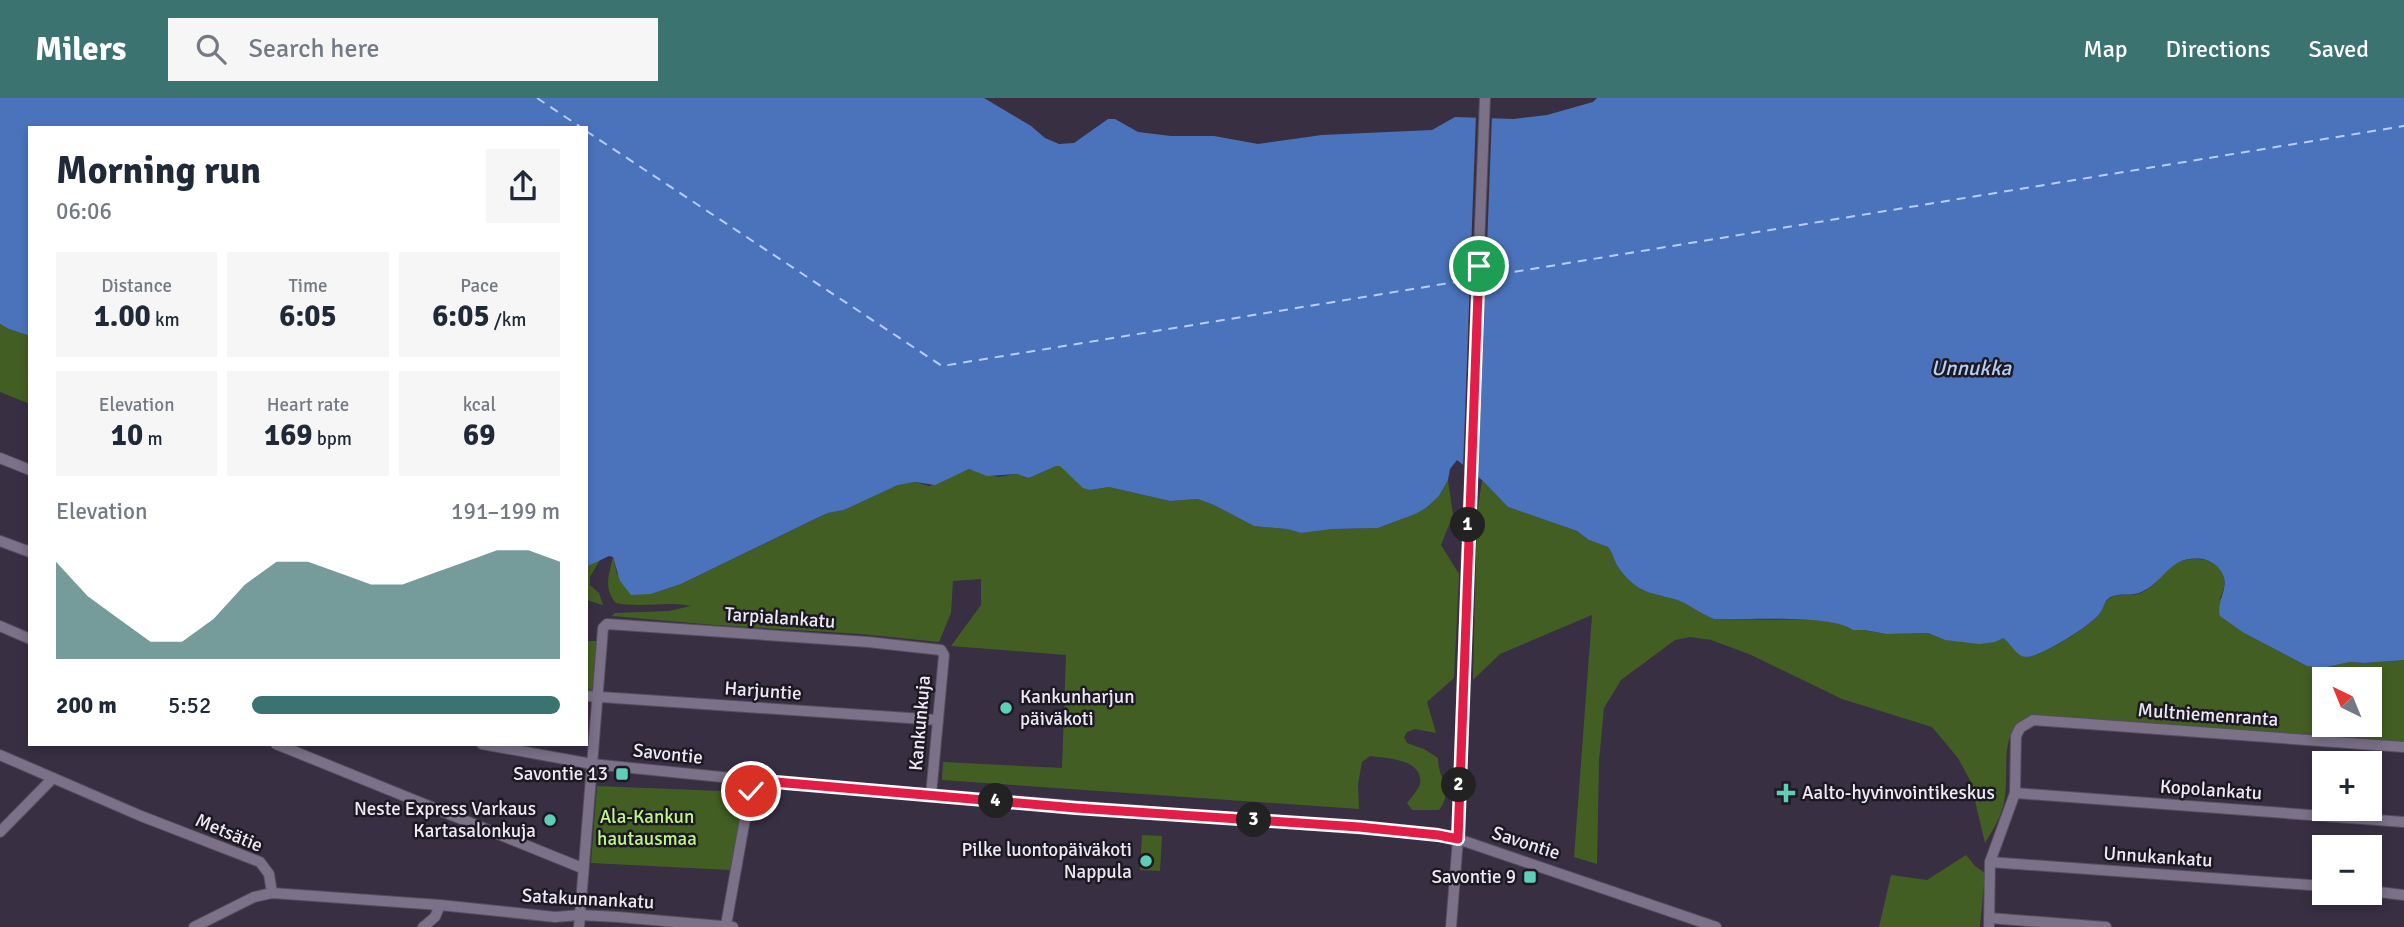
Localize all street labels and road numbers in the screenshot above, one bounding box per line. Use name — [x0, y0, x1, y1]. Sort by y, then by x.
street label: Tarpialankatu — [724, 602, 836, 634]
street label: Kankunkuja — [904, 674, 936, 772]
street label: Harjuntie — [724, 676, 802, 706]
street label: Multniemenranta — [2137, 698, 2279, 732]
street label: Savontie — [632, 738, 704, 770]
street label: Kopolankatu — [2159, 774, 2263, 806]
street label: Metsätie — [192, 808, 266, 858]
street label: Savontie — [1489, 821, 1563, 865]
street label: Unnukankatu — [2103, 841, 2213, 873]
street label: Satakunnankatu — [521, 884, 655, 914]

